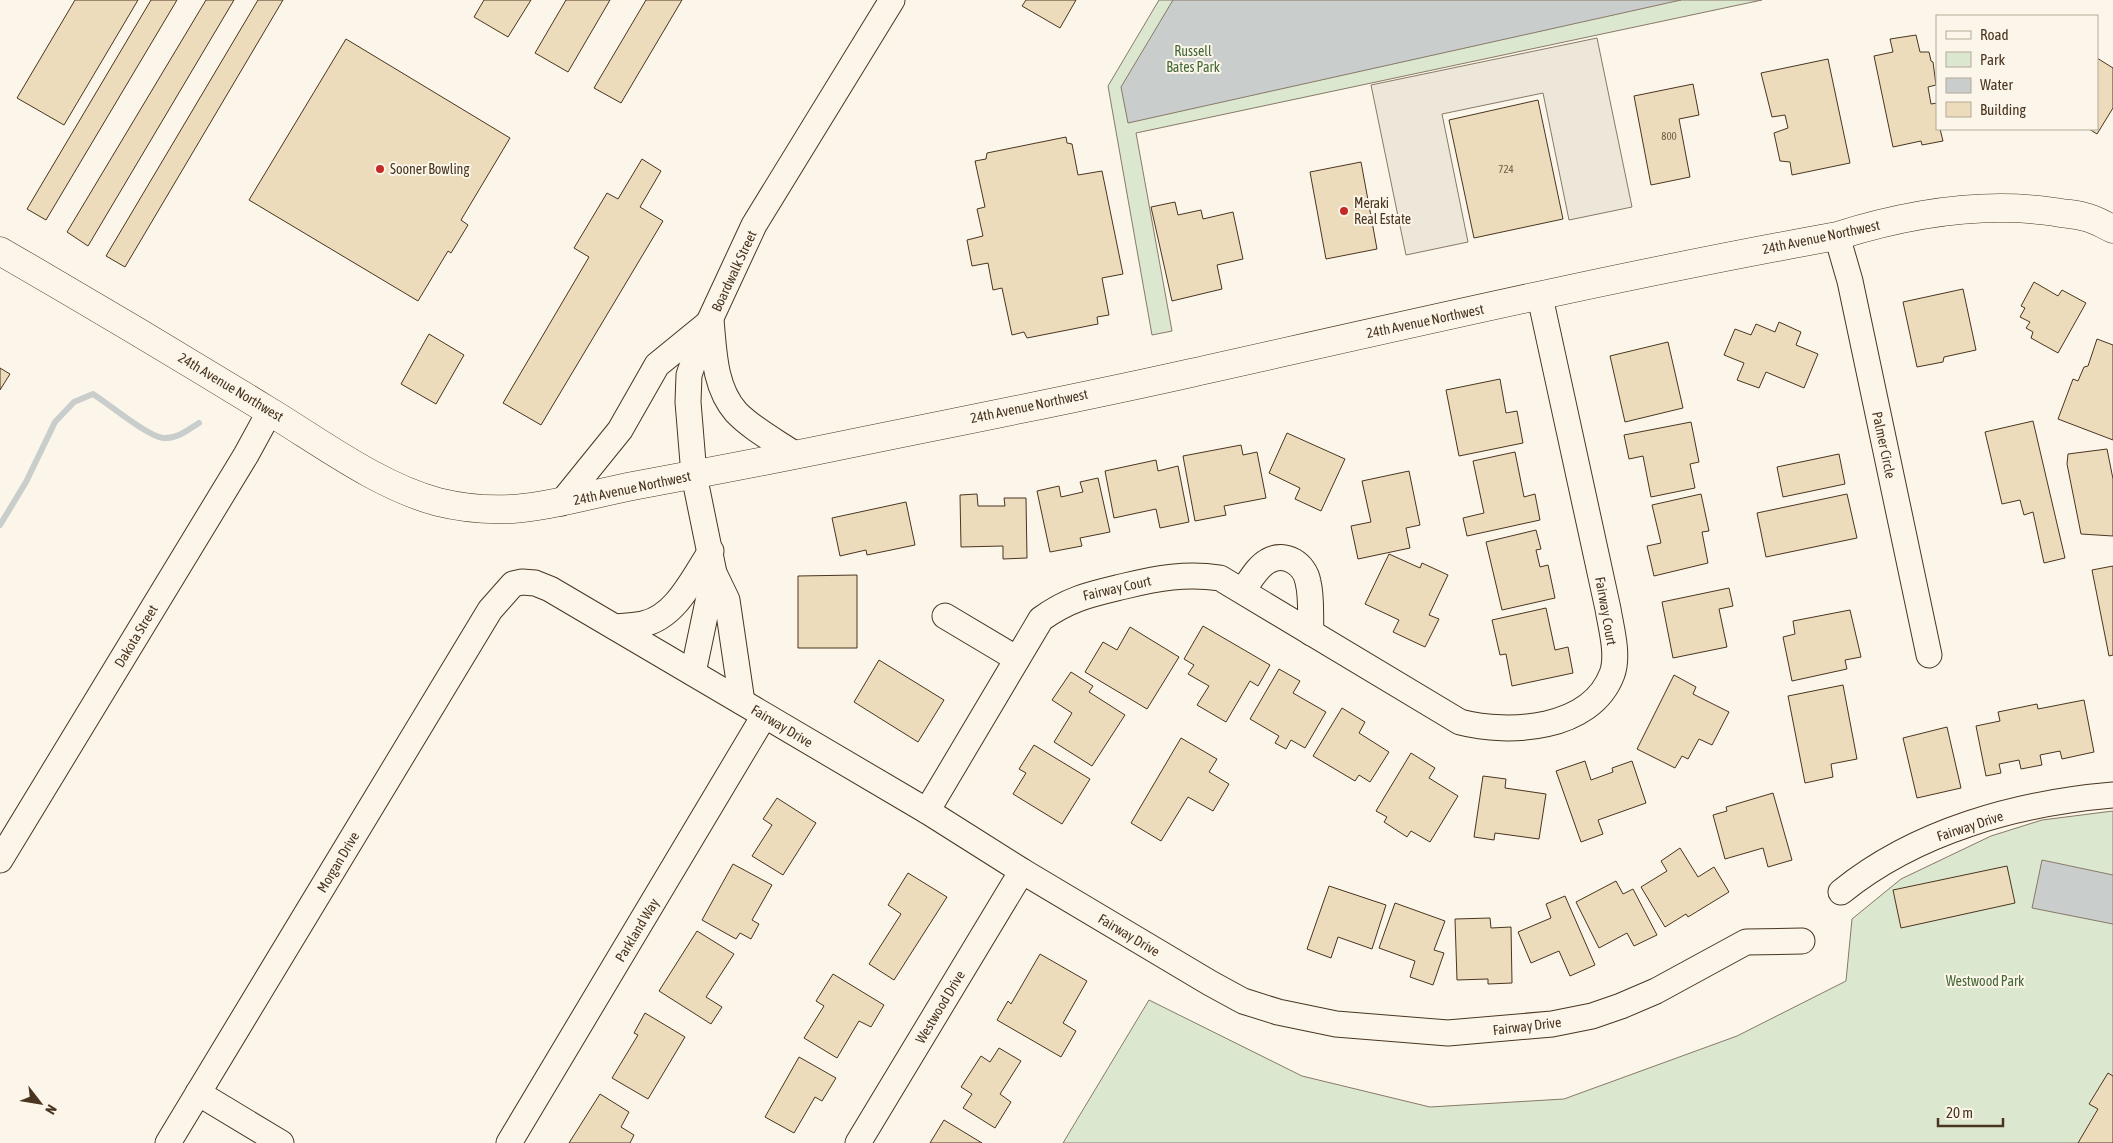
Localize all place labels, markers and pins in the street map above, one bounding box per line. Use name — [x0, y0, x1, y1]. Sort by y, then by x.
place label: Sooner Bowling — [390, 161, 469, 177]
marker: Sooner Bowling — [374, 163, 386, 175]
place label: Meraki Real Estate — [1354, 195, 1411, 227]
marker: Meraki Real Estate — [1338, 205, 1350, 217]

